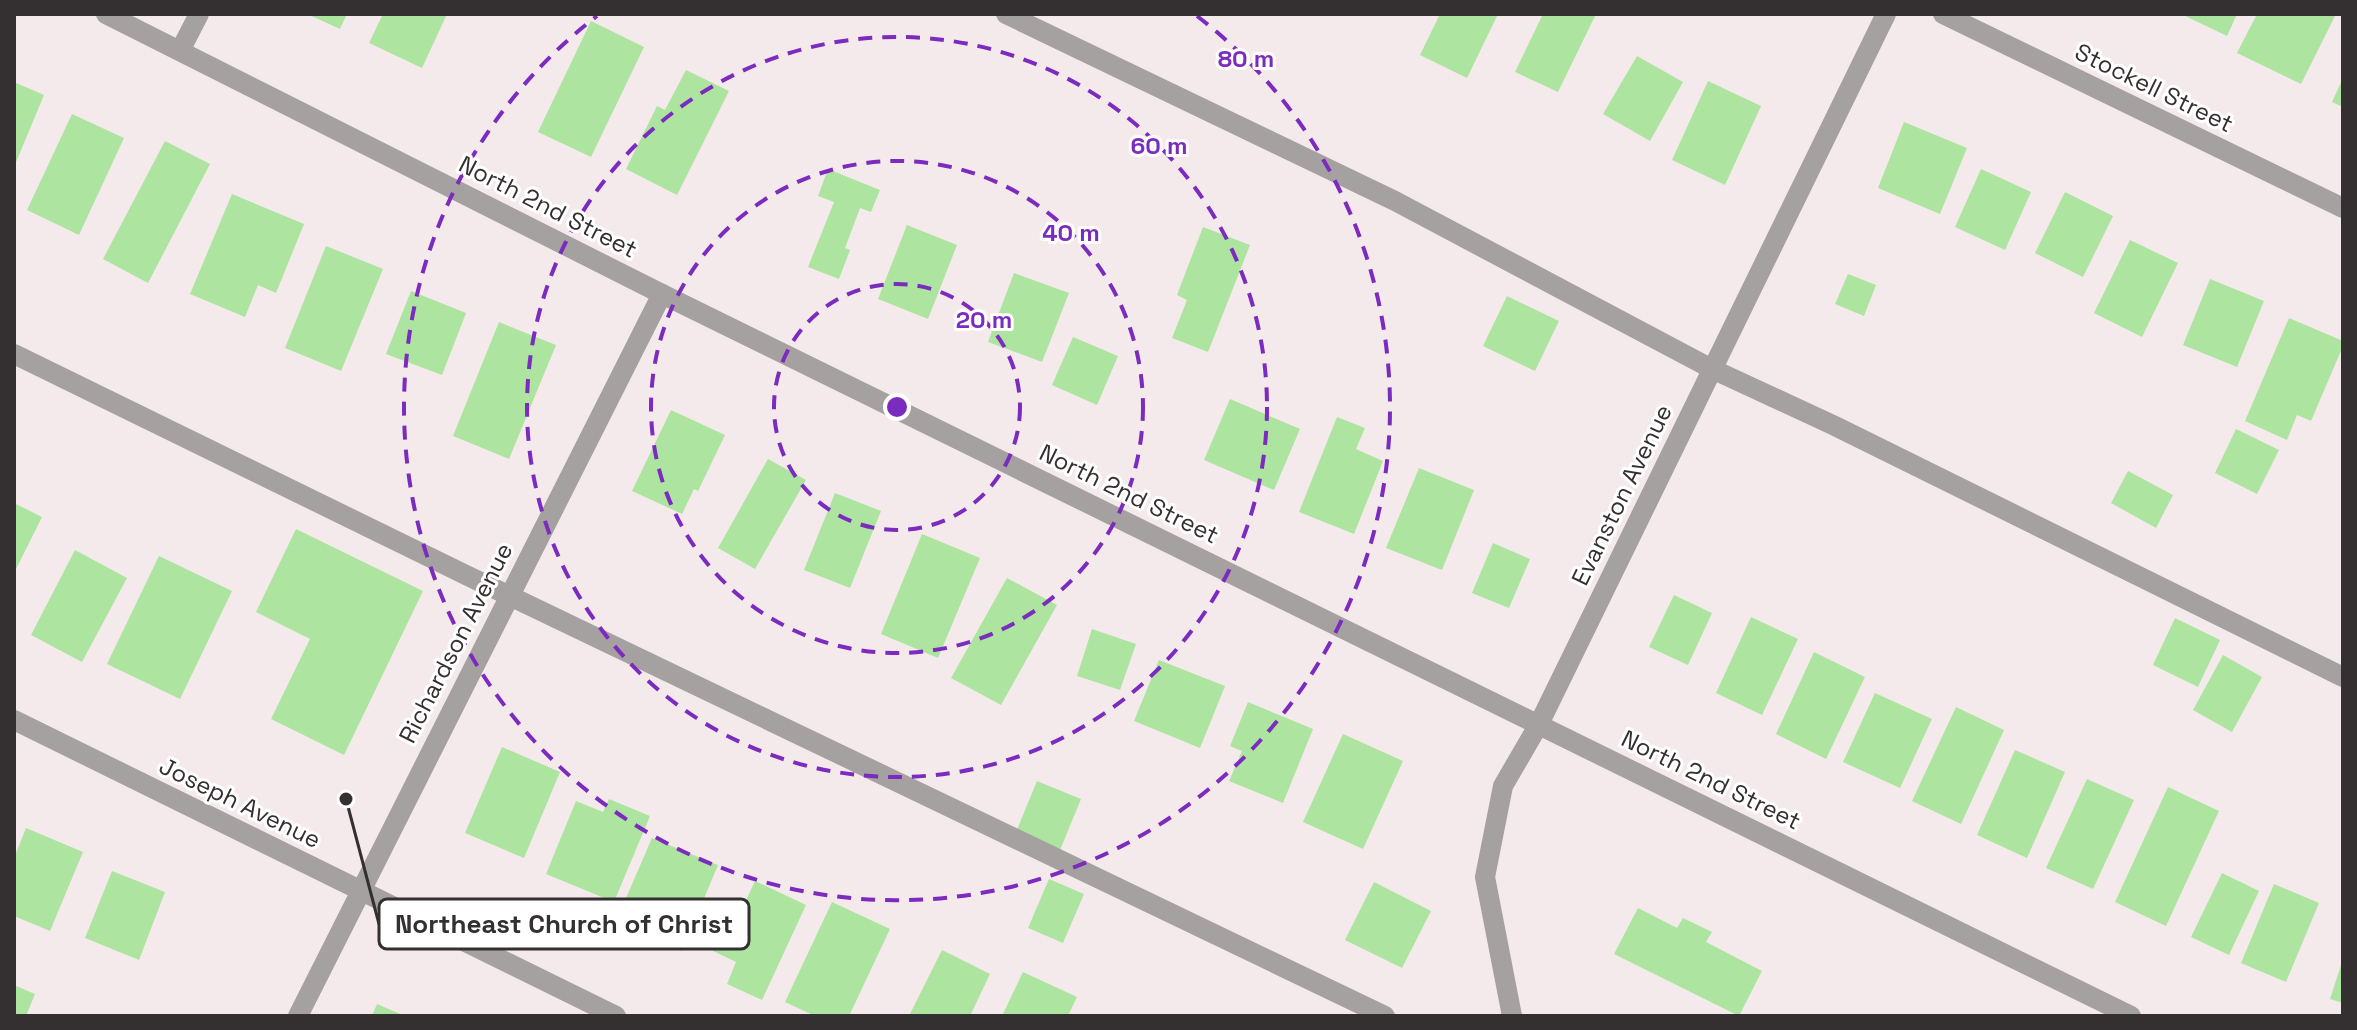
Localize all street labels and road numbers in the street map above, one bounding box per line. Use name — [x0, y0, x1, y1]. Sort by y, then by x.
street label: Stockell Street — [2070, 36, 2238, 139]
street label: North 2nd Street — [454, 148, 643, 265]
street label: Evanston Avenue — [1564, 399, 1679, 590]
street label: North 2nd Street — [1034, 437, 1224, 550]
street label: Richardson Avenue — [392, 537, 519, 748]
street label: North 2nd Street — [1616, 723, 1806, 836]
street label: Joseph Avenue — [154, 750, 326, 855]

